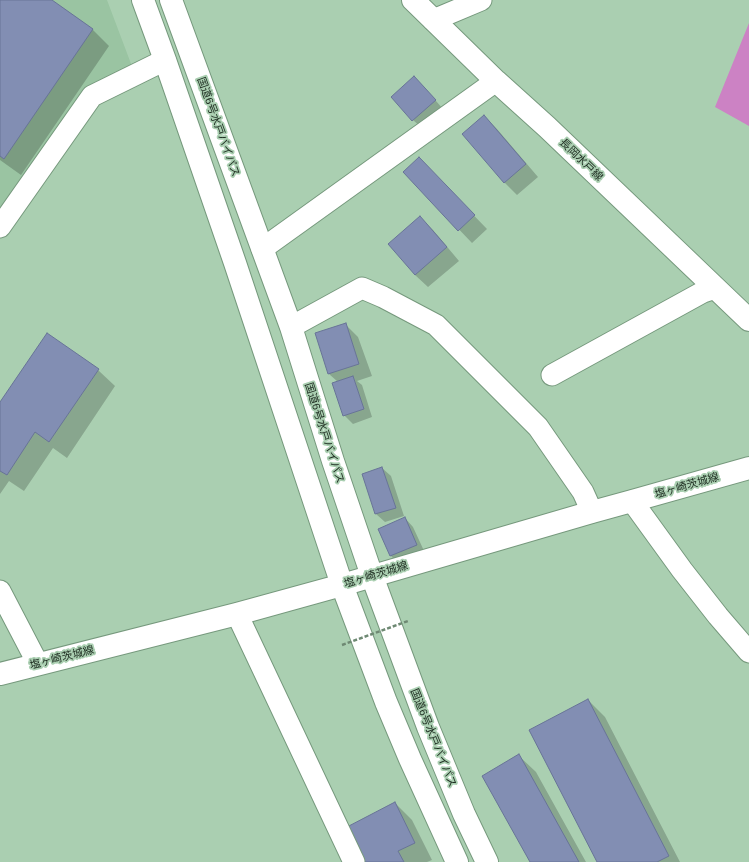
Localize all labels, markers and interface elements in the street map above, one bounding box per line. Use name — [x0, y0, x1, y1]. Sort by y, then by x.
street label: 国道6号水戸バイパス — [194, 75, 242, 179]
street label: 長岡水戸線 — [557, 136, 605, 184]
street label: 国道6号水戸バイパス — [301, 381, 347, 485]
street label: 塩ヶ崎茨城線 — [653, 471, 721, 501]
street label: 塩ヶ崎茨城線 — [343, 559, 409, 591]
street label: 塩ヶ崎茨城線 — [28, 644, 96, 672]
street label: 国道6号水戸バイパス — [407, 687, 459, 789]

